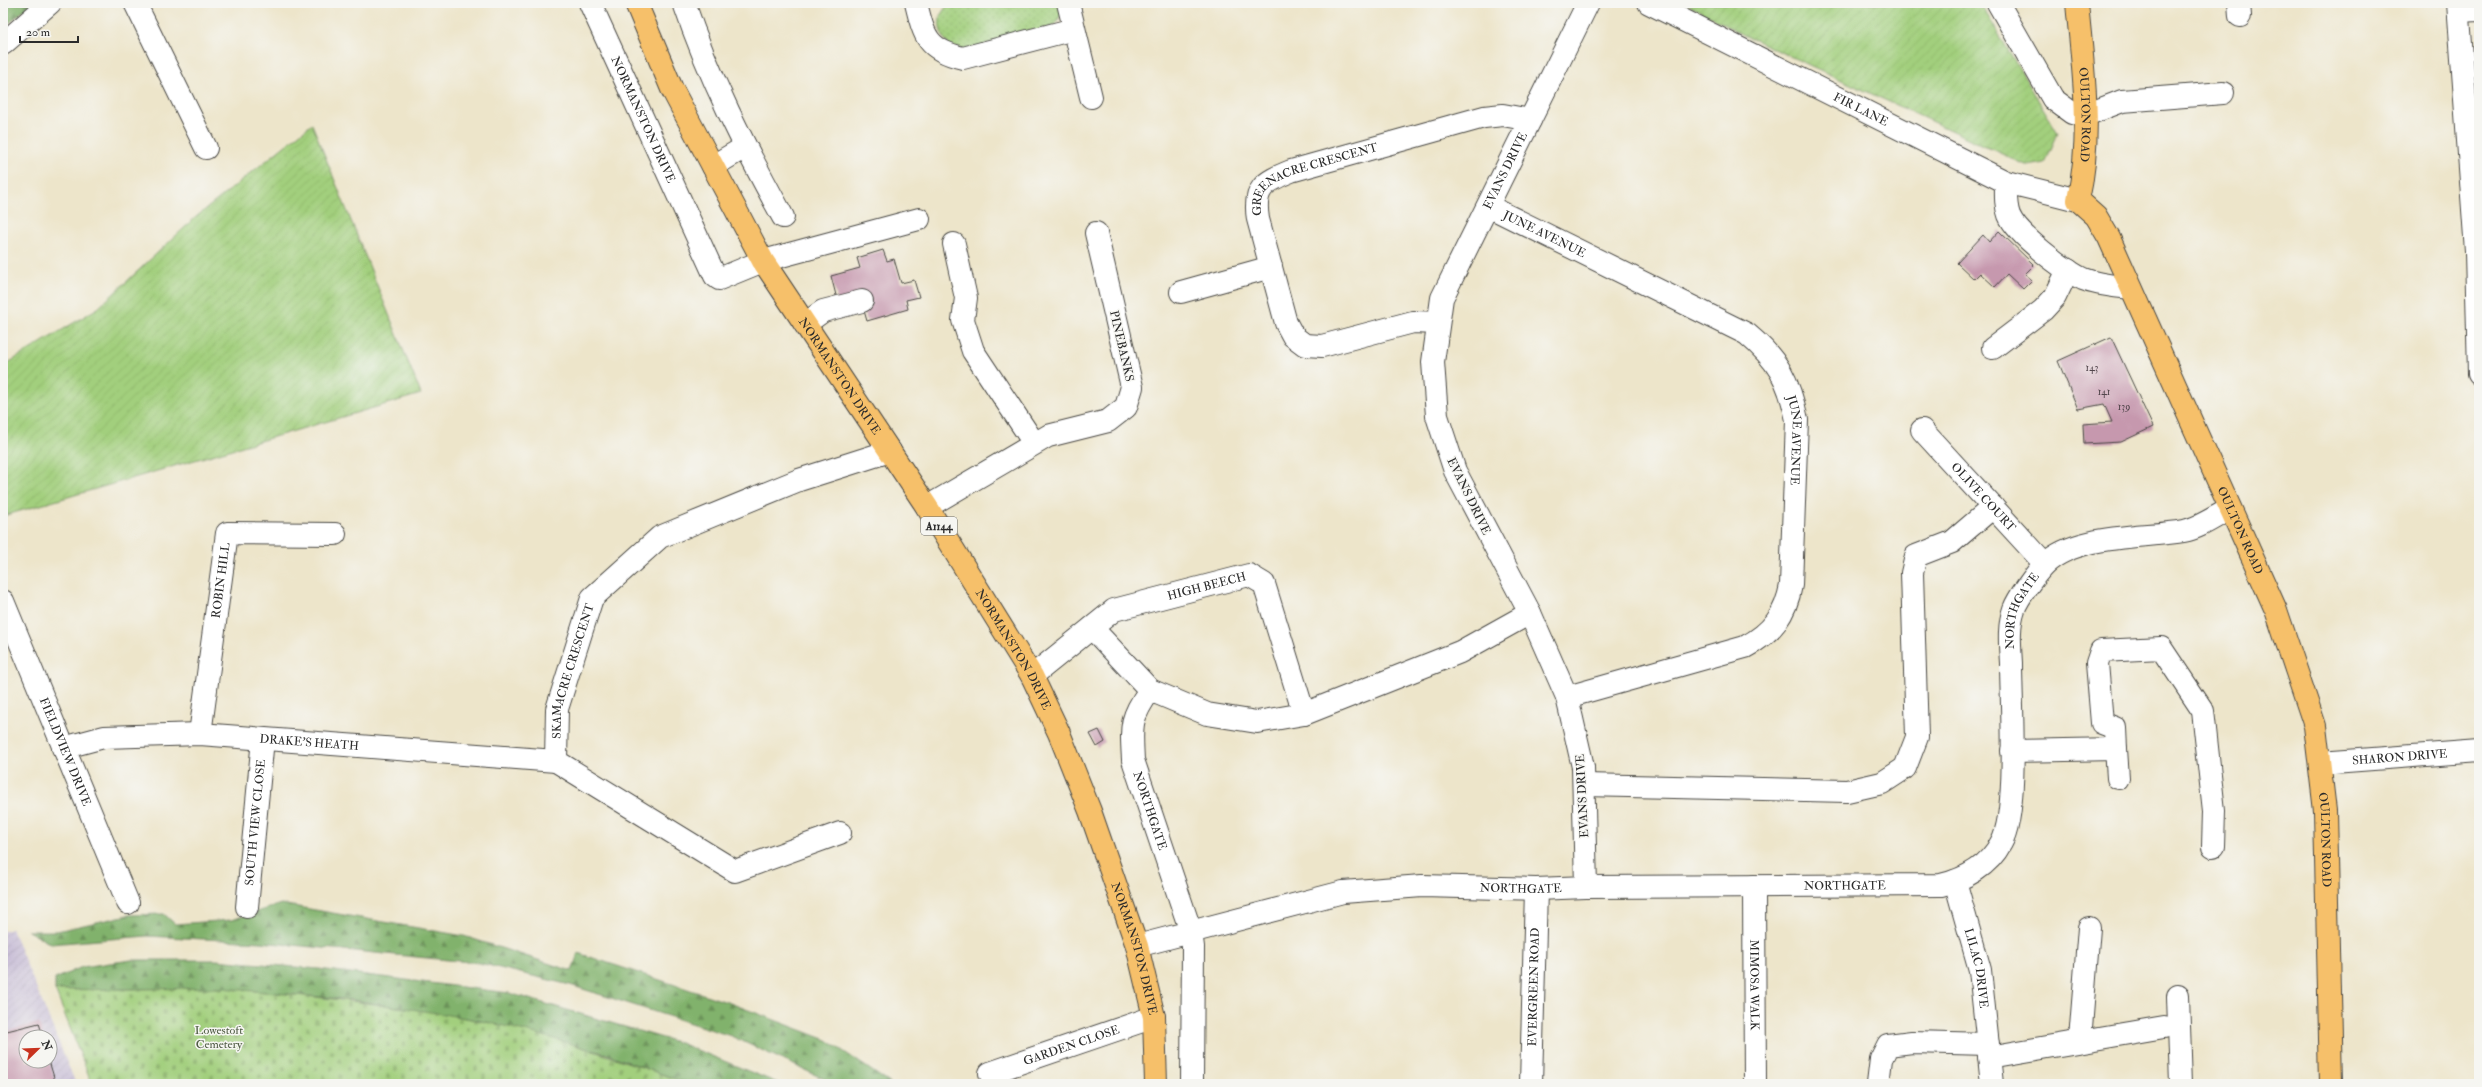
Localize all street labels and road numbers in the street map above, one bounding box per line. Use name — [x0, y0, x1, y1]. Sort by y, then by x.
street label: NORMANSTON DRIVE — [607, 54, 678, 186]
street label: OULTON ROAD — [2075, 67, 2093, 163]
street label: FIR LANE — [1831, 90, 1891, 130]
street label: EVANS DRIVE — [1480, 129, 1531, 212]
street label: GREENACRE CRESCENT — [1250, 140, 1380, 216]
street label: JUNE AVENUE — [1500, 207, 1588, 261]
street label: PINEBANKS — [1106, 309, 1137, 383]
street label: NORMANSTON DRIVE — [795, 315, 884, 438]
street label: JUNE AVENUE — [1783, 393, 1804, 486]
street label: EVANS DRIVE — [1443, 455, 1494, 538]
street label: OLIVE COURT — [1948, 460, 2019, 535]
street label: OULTON ROAD — [2214, 484, 2266, 577]
road number: A1144 — [921, 517, 957, 535]
street label: ROBIN HILL — [209, 541, 234, 619]
street label: HIGH BEECH — [1166, 569, 1248, 604]
street label: NORTHGATE — [2003, 569, 2043, 650]
street label: NORMANSTON DRIVE — [972, 586, 1054, 713]
street label: SKAMACRE CRESCENT — [549, 602, 598, 739]
street label: FIELDVIEW DRIVE — [36, 695, 94, 809]
street label: DRAKE'S HEATH — [259, 732, 359, 754]
street label: SHARON DRIVE — [2352, 746, 2448, 769]
street label: EVANS DRIVE — [1573, 753, 1592, 838]
street label: SOUTH VIEW CLOSE — [242, 758, 269, 886]
street label: NORTHGATE — [1129, 770, 1170, 853]
street label: OULTON ROAD — [2315, 792, 2334, 888]
street label: NORTHGATE — [1804, 878, 1886, 894]
street label: NORMANSTON DRIVE — [1107, 880, 1160, 1017]
street label: NORTHGATE — [1479, 881, 1563, 897]
street label: EVERGREEN ROAD — [1525, 927, 1543, 1047]
street label: LILAC DRIVE — [1961, 927, 1991, 1009]
street label: MIMOSA WALK — [1746, 940, 1762, 1031]
street label: GARDEN CLOSE — [1022, 1022, 1122, 1069]

